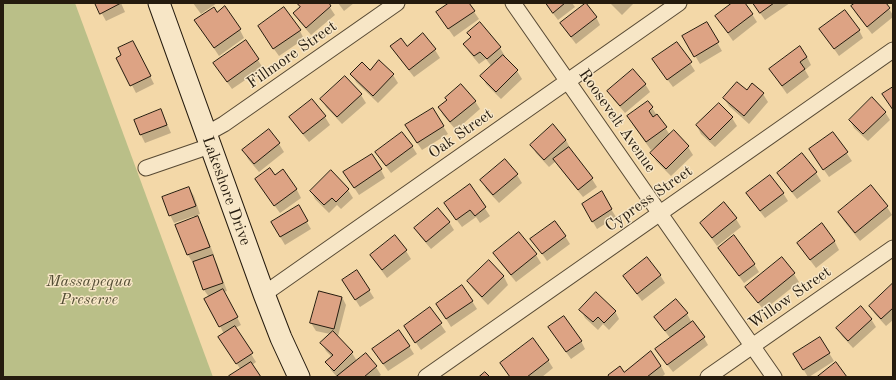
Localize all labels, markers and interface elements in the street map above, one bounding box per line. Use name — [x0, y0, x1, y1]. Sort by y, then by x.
street label: Fillmore Street — [243, 17, 341, 93]
street label: Roosevelt Avenue — [574, 66, 660, 176]
street label: Oak Street — [425, 105, 497, 163]
street label: Lakeshore Drive — [197, 134, 255, 248]
street label: Cypress Street — [602, 162, 696, 236]
street label: Willow Street — [745, 263, 835, 333]
park label: Massapequa Preserve — [46, 272, 132, 310]

